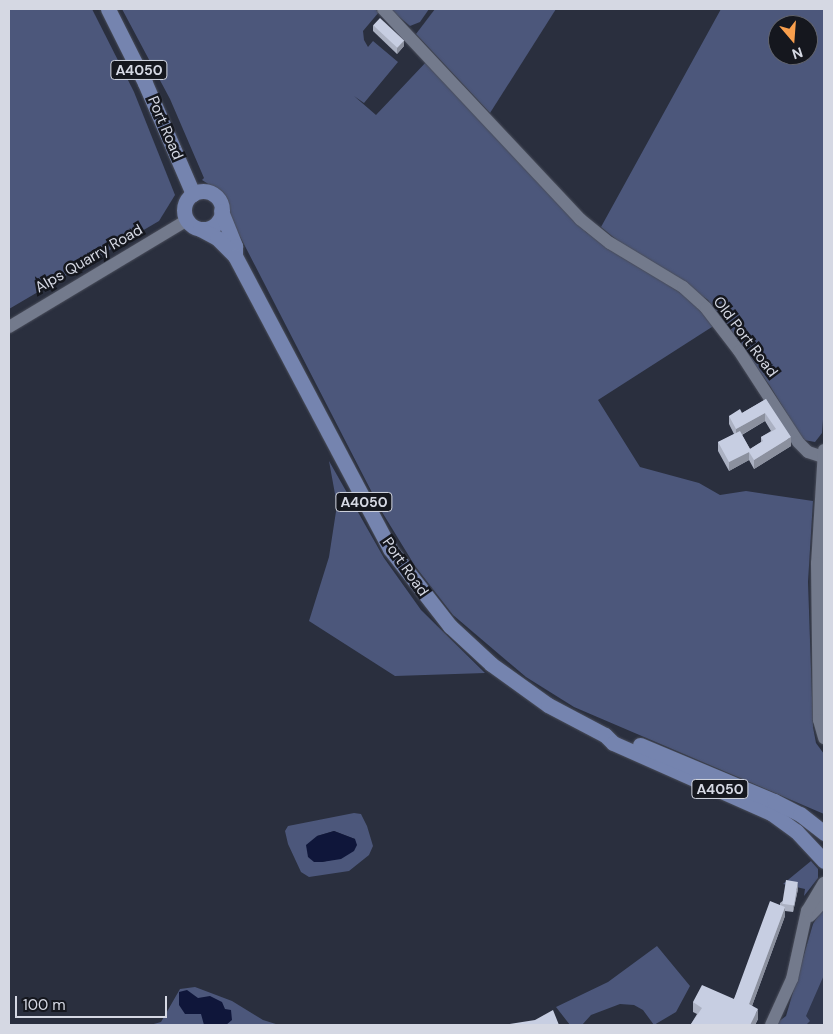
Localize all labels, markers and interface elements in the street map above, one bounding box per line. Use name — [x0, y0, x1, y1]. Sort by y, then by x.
north arrow — [768, 15, 818, 65]
text: N — [790, 43, 805, 63]
road number: A4050 — [110, 58, 168, 82]
street label: Port Road — [144, 93, 186, 163]
street label: Alps Quarry Road — [32, 221, 146, 297]
street label: Old Port Road — [709, 293, 781, 381]
road number: A4050 — [335, 491, 393, 514]
street label: Port Road — [378, 534, 432, 600]
road number: A4050 — [691, 778, 749, 801]
scale bar — [18, 986, 170, 1018]
text: 100 m — [23, 995, 66, 1015]

